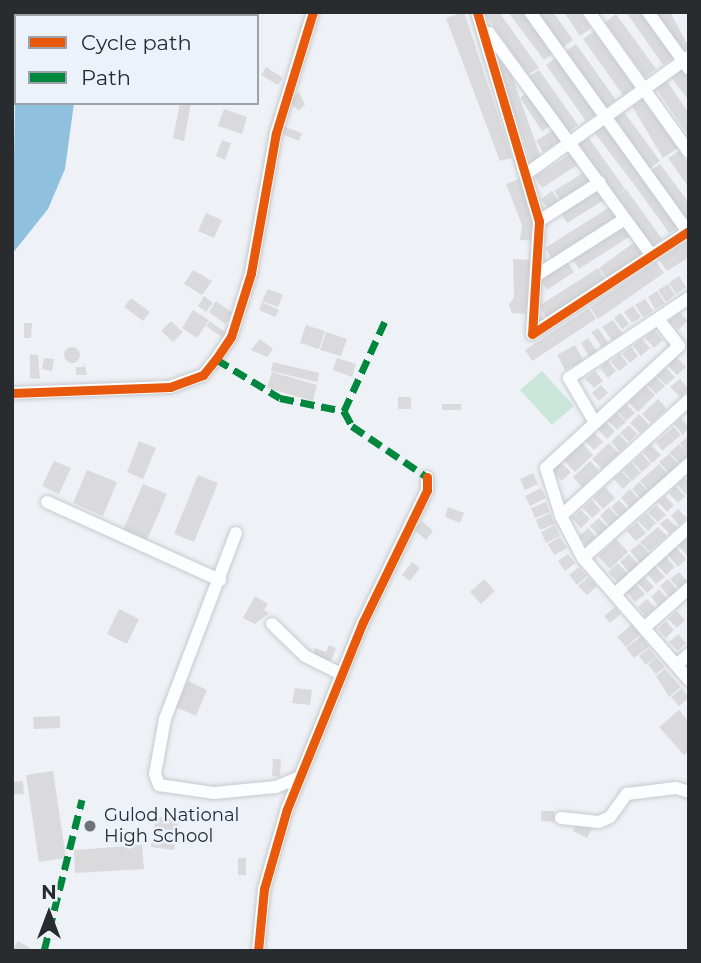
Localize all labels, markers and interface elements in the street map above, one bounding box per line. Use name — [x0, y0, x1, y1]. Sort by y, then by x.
legend — [14, 14, 259, 105]
text: Cycle path — [81, 30, 192, 55]
text: Path — [81, 65, 131, 90]
place label: Gulod National High School — [104, 805, 239, 848]
marker: Gulod National High School — [82, 818, 98, 834]
north arrow — [14, 879, 84, 949]
text: N — [41, 881, 57, 904]

